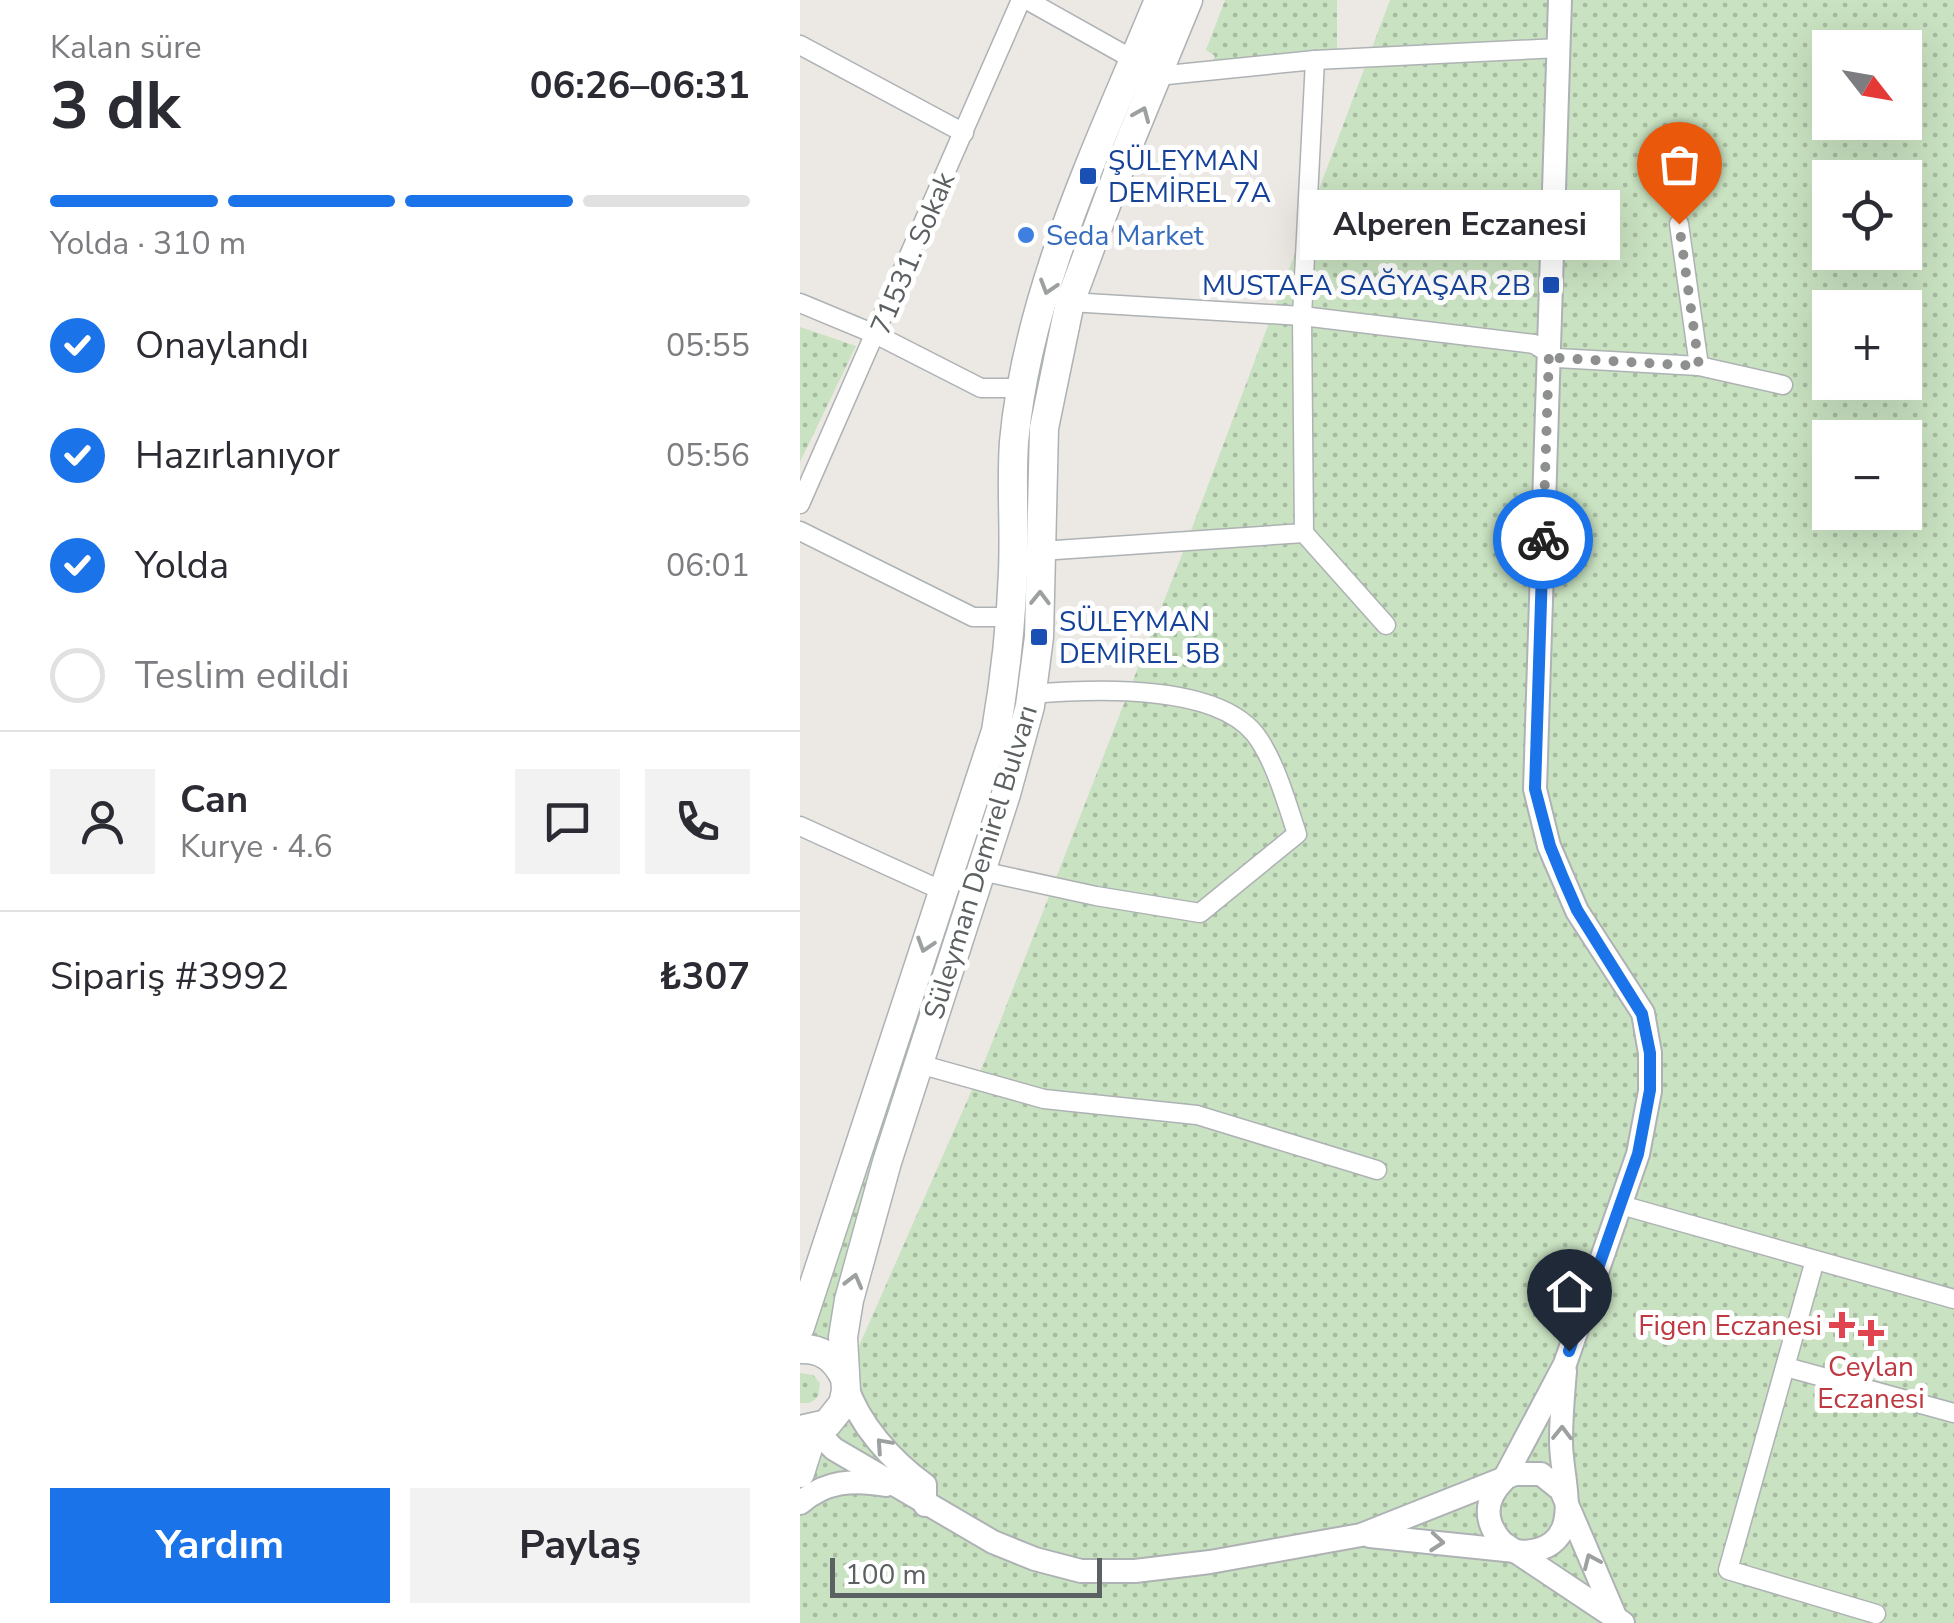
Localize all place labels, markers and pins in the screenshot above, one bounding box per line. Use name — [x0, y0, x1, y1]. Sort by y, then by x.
pin — [1637, 122, 1722, 225]
place label: ŞÜLEYMAN DEMİREL 7A — [1108, 142, 1271, 212]
marker: ŞÜLEYMAN DEMİREL 7A — [1077, 165, 1099, 187]
callout: Alperen Eczanesi — [1299, 189, 1619, 259]
place label: Seda Market — [1046, 217, 1204, 255]
marker: Seda Market — [1015, 224, 1037, 246]
place label: MUSTAFA SAĞYAŞAR 2B — [1202, 267, 1531, 305]
marker: MUSTAFA SAĞYAŞAR 2B — [1540, 274, 1562, 296]
place label: SÜLEYMAN DEMİREL 5B — [1059, 603, 1220, 673]
marker: SÜLEYMAN DEMİREL 5B — [1028, 626, 1050, 648]
pin — [1527, 1249, 1612, 1352]
place label: Figen Eczanesi — [1638, 1307, 1822, 1345]
marker: Figen Eczanesi — [1831, 1314, 1853, 1336]
marker: Ceylan Eczanesi — [1860, 1322, 1882, 1344]
place label: Ceylan Eczanesi — [1817, 1348, 1925, 1418]

